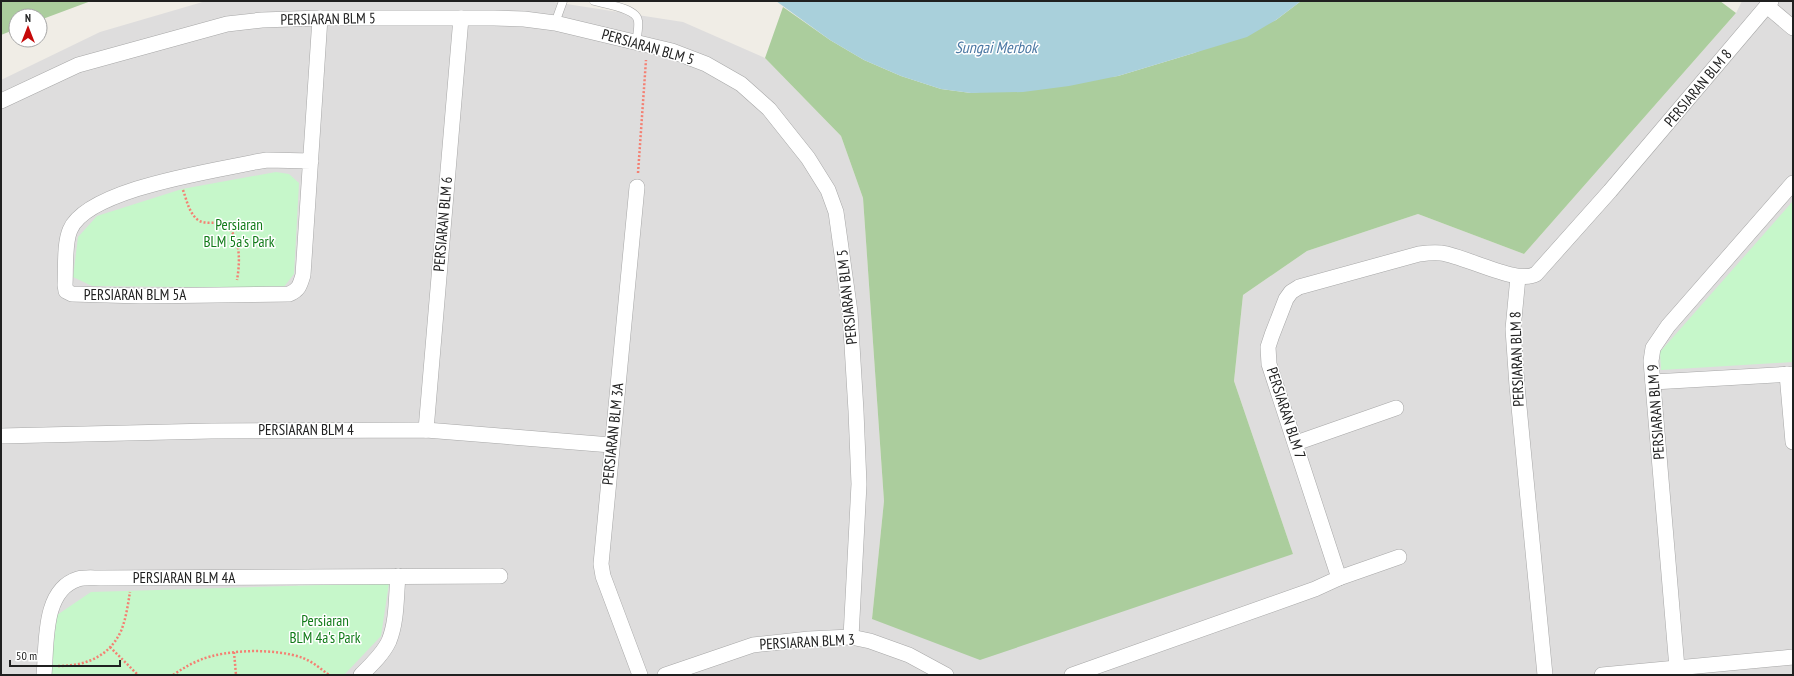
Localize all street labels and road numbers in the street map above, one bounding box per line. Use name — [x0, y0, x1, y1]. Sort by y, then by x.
street label: PERSIARAN BLM 5 — [280, 8, 376, 29]
street label: PERSIARAN BLM 5 — [600, 24, 697, 69]
street label: PERSIARAN BLM 8 — [1660, 45, 1736, 130]
street label: PERSIARAN BLM 6 — [429, 175, 456, 272]
street label: PERSIARAN BLM 5 — [832, 249, 861, 345]
street label: PERSIARAN BLM 5A — [84, 285, 187, 304]
street label: PERSIARAN BLM 8 — [1505, 311, 1528, 407]
street label: PERSIARAN BLM 9 — [1643, 364, 1668, 460]
street label: PERSIARAN BLM 7 — [1263, 365, 1310, 461]
street label: PERSIARAN BLM 3A — [598, 381, 627, 486]
street label: PERSIARAN BLM 4 — [258, 420, 354, 439]
street label: PERSIARAN BLM 4A — [133, 568, 236, 587]
street label: PERSIARAN BLM 3 — [759, 630, 855, 653]

